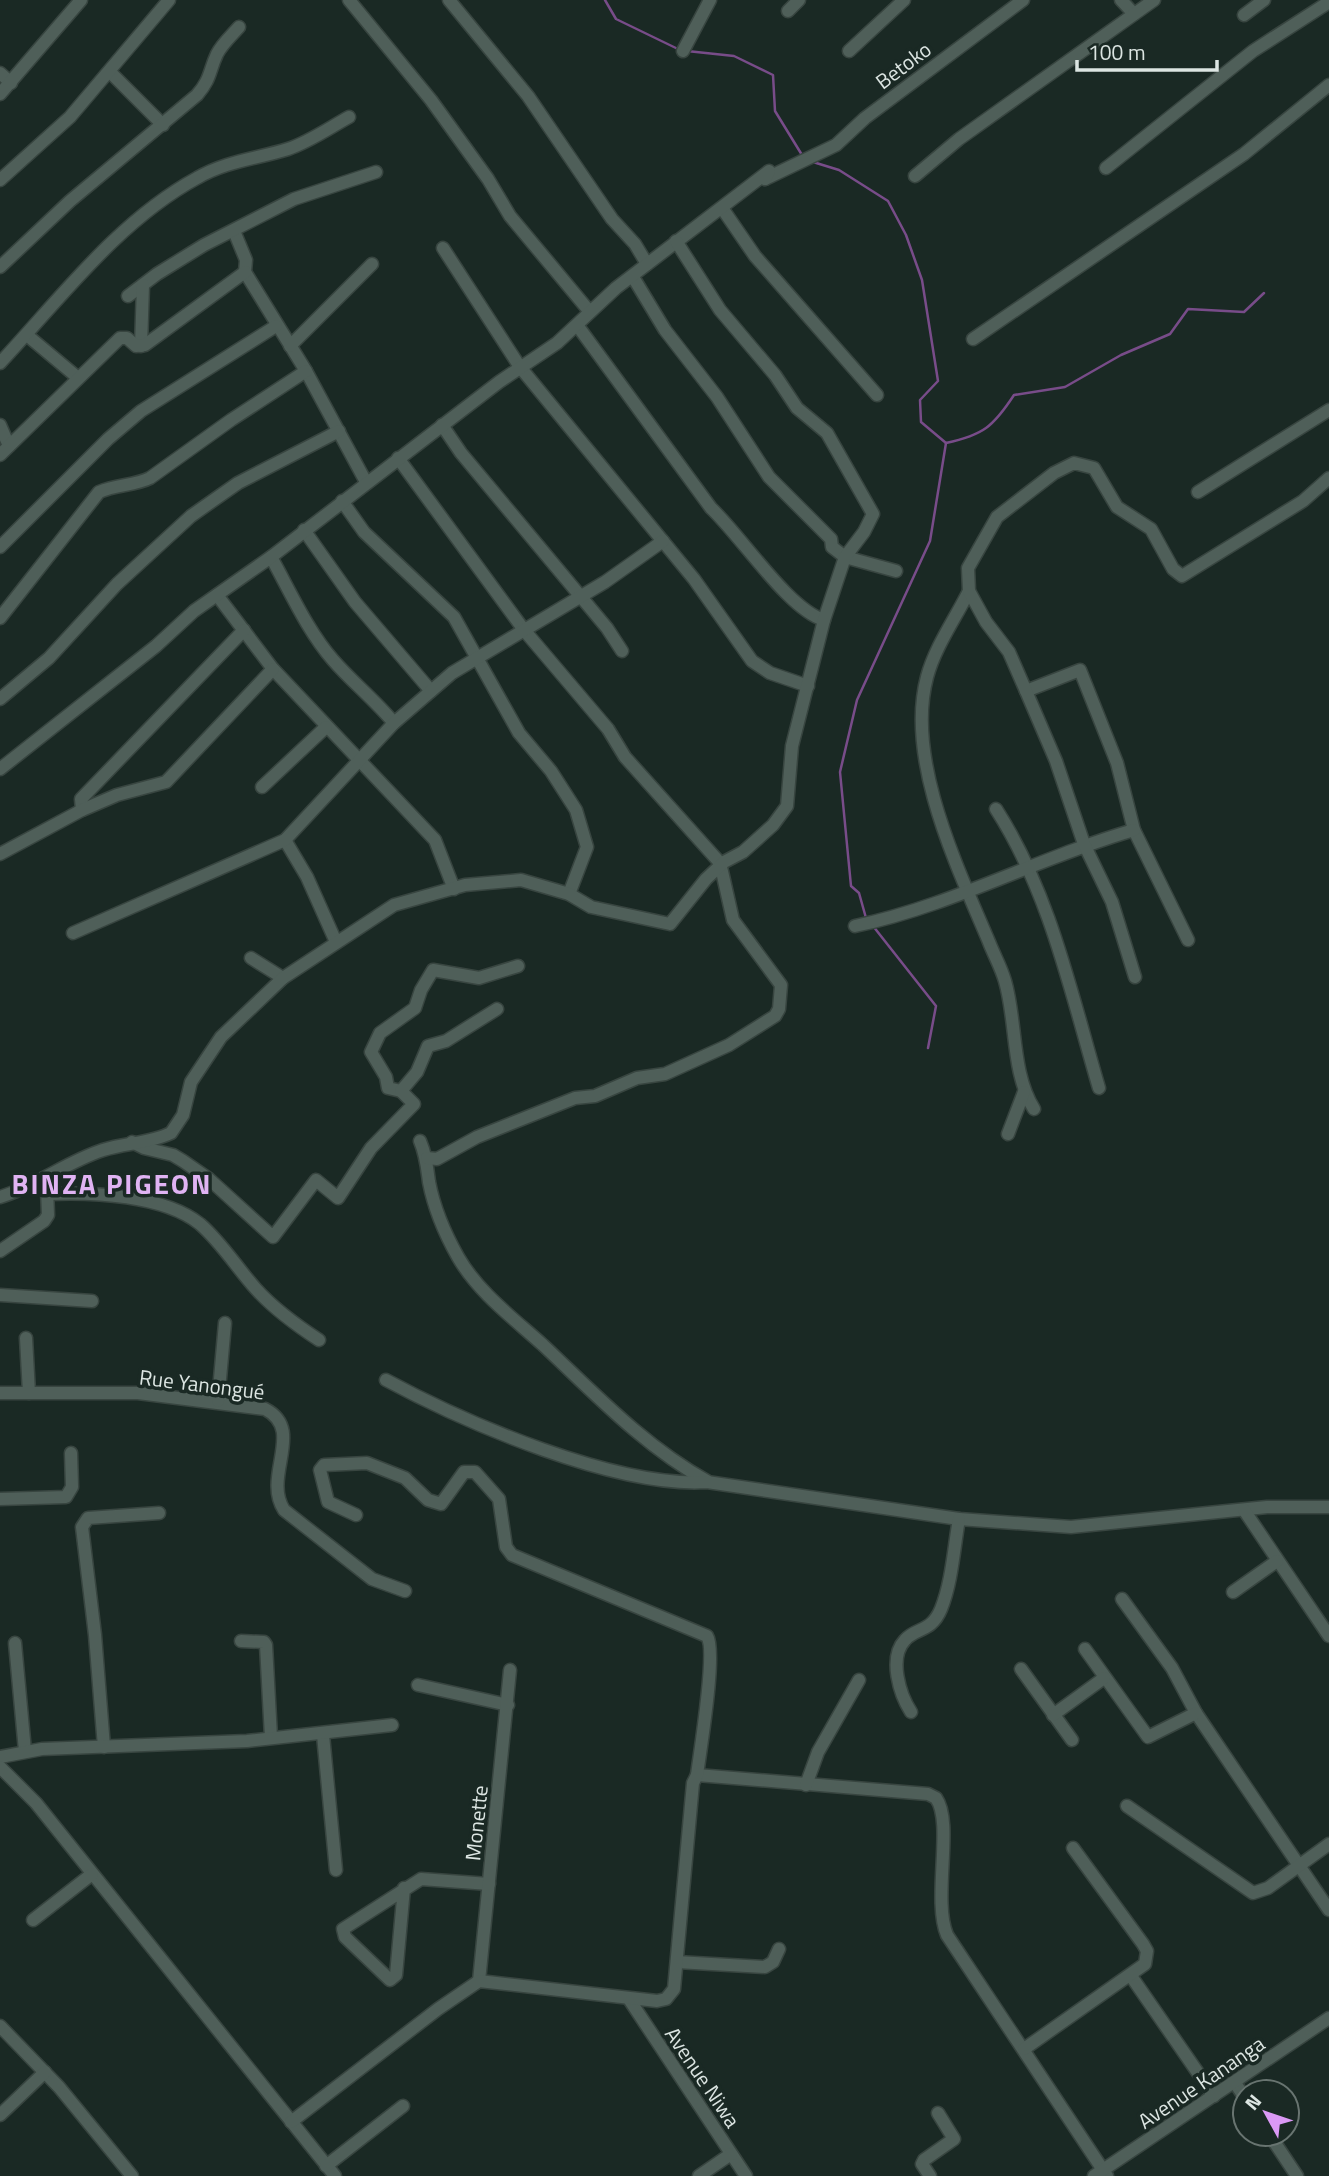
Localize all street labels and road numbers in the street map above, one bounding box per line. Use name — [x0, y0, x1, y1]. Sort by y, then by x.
street label: Betoko — [868, 33, 938, 97]
street label: Rue Yanongué — [138, 1360, 266, 1408]
street label: Monette — [456, 1784, 496, 1862]
street label: Avenue Niwa — [657, 2020, 749, 2134]
street label: Avenue Kananga — [1131, 2027, 1271, 2136]

